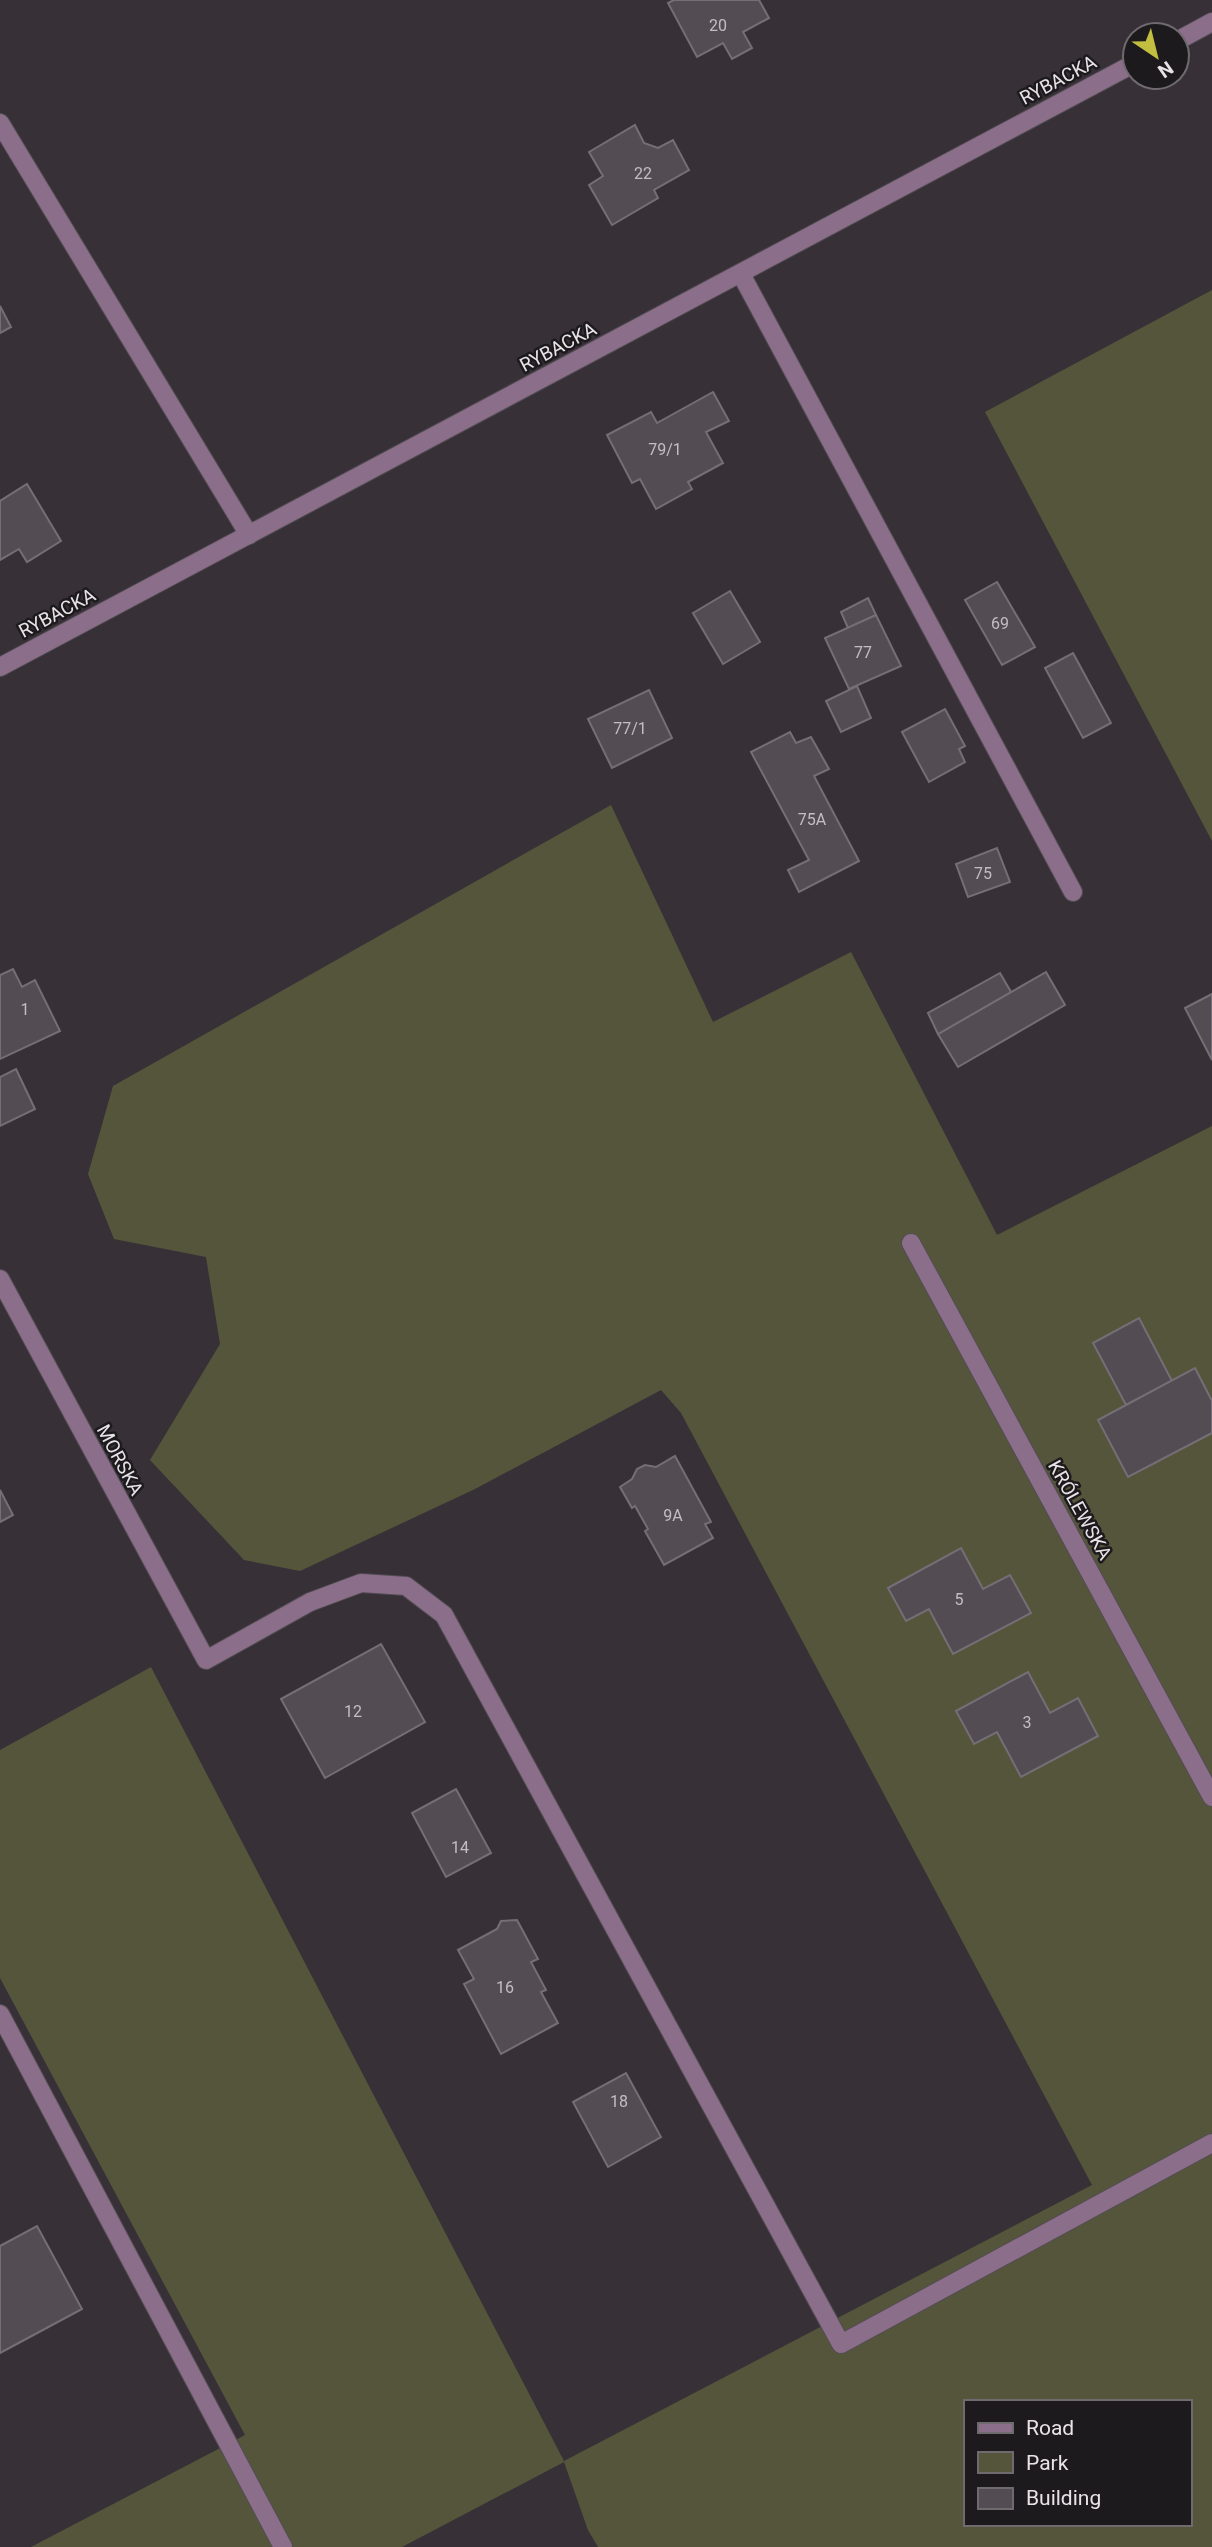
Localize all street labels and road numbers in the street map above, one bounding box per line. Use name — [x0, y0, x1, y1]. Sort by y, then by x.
street label: RYBACKA — [1016, 50, 1101, 110]
street label: RYBACKA — [516, 317, 601, 377]
street label: RYBACKA — [15, 583, 100, 643]
street label: MORSKA — [92, 1421, 149, 1500]
street label: KRÓLEWSKA — [1043, 1456, 1117, 1564]

